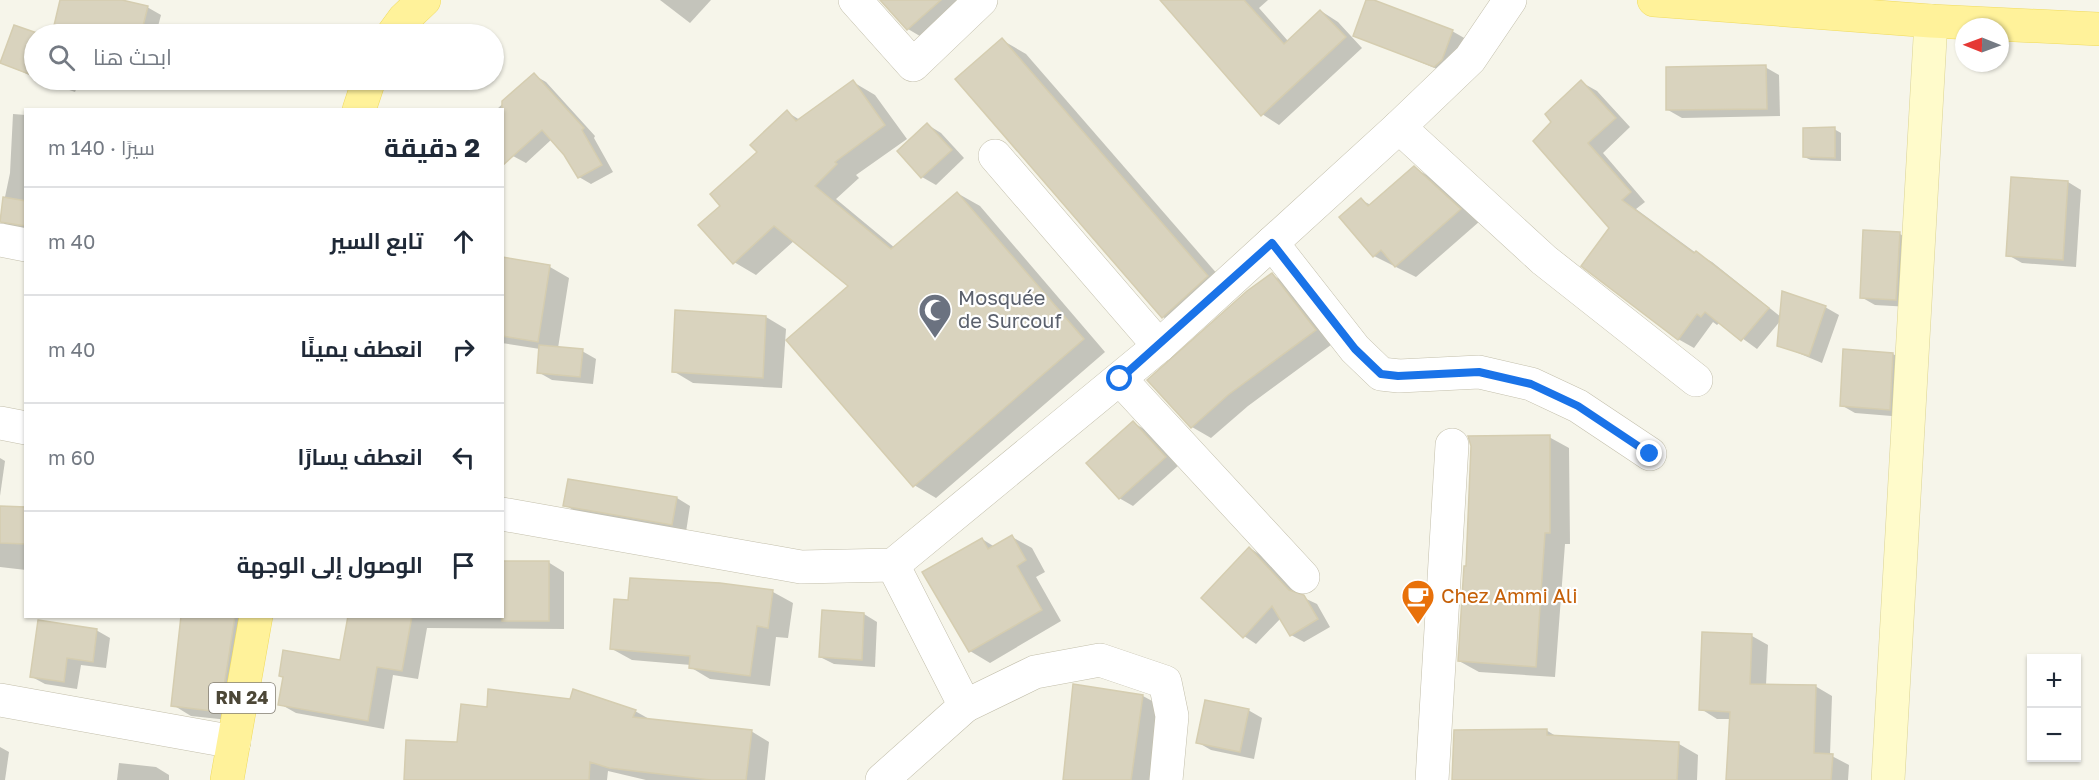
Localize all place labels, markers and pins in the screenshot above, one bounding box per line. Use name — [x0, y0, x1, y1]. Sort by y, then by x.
place label: Mosquée de Surcouf — [958, 285, 1062, 332]
mosque icon: Mosquée de Surcouf — [917, 292, 953, 339]
cafe icon: Chez Ammi Ali — [1400, 578, 1436, 625]
place label: Chez Ammi Ali — [1441, 583, 1578, 607]

